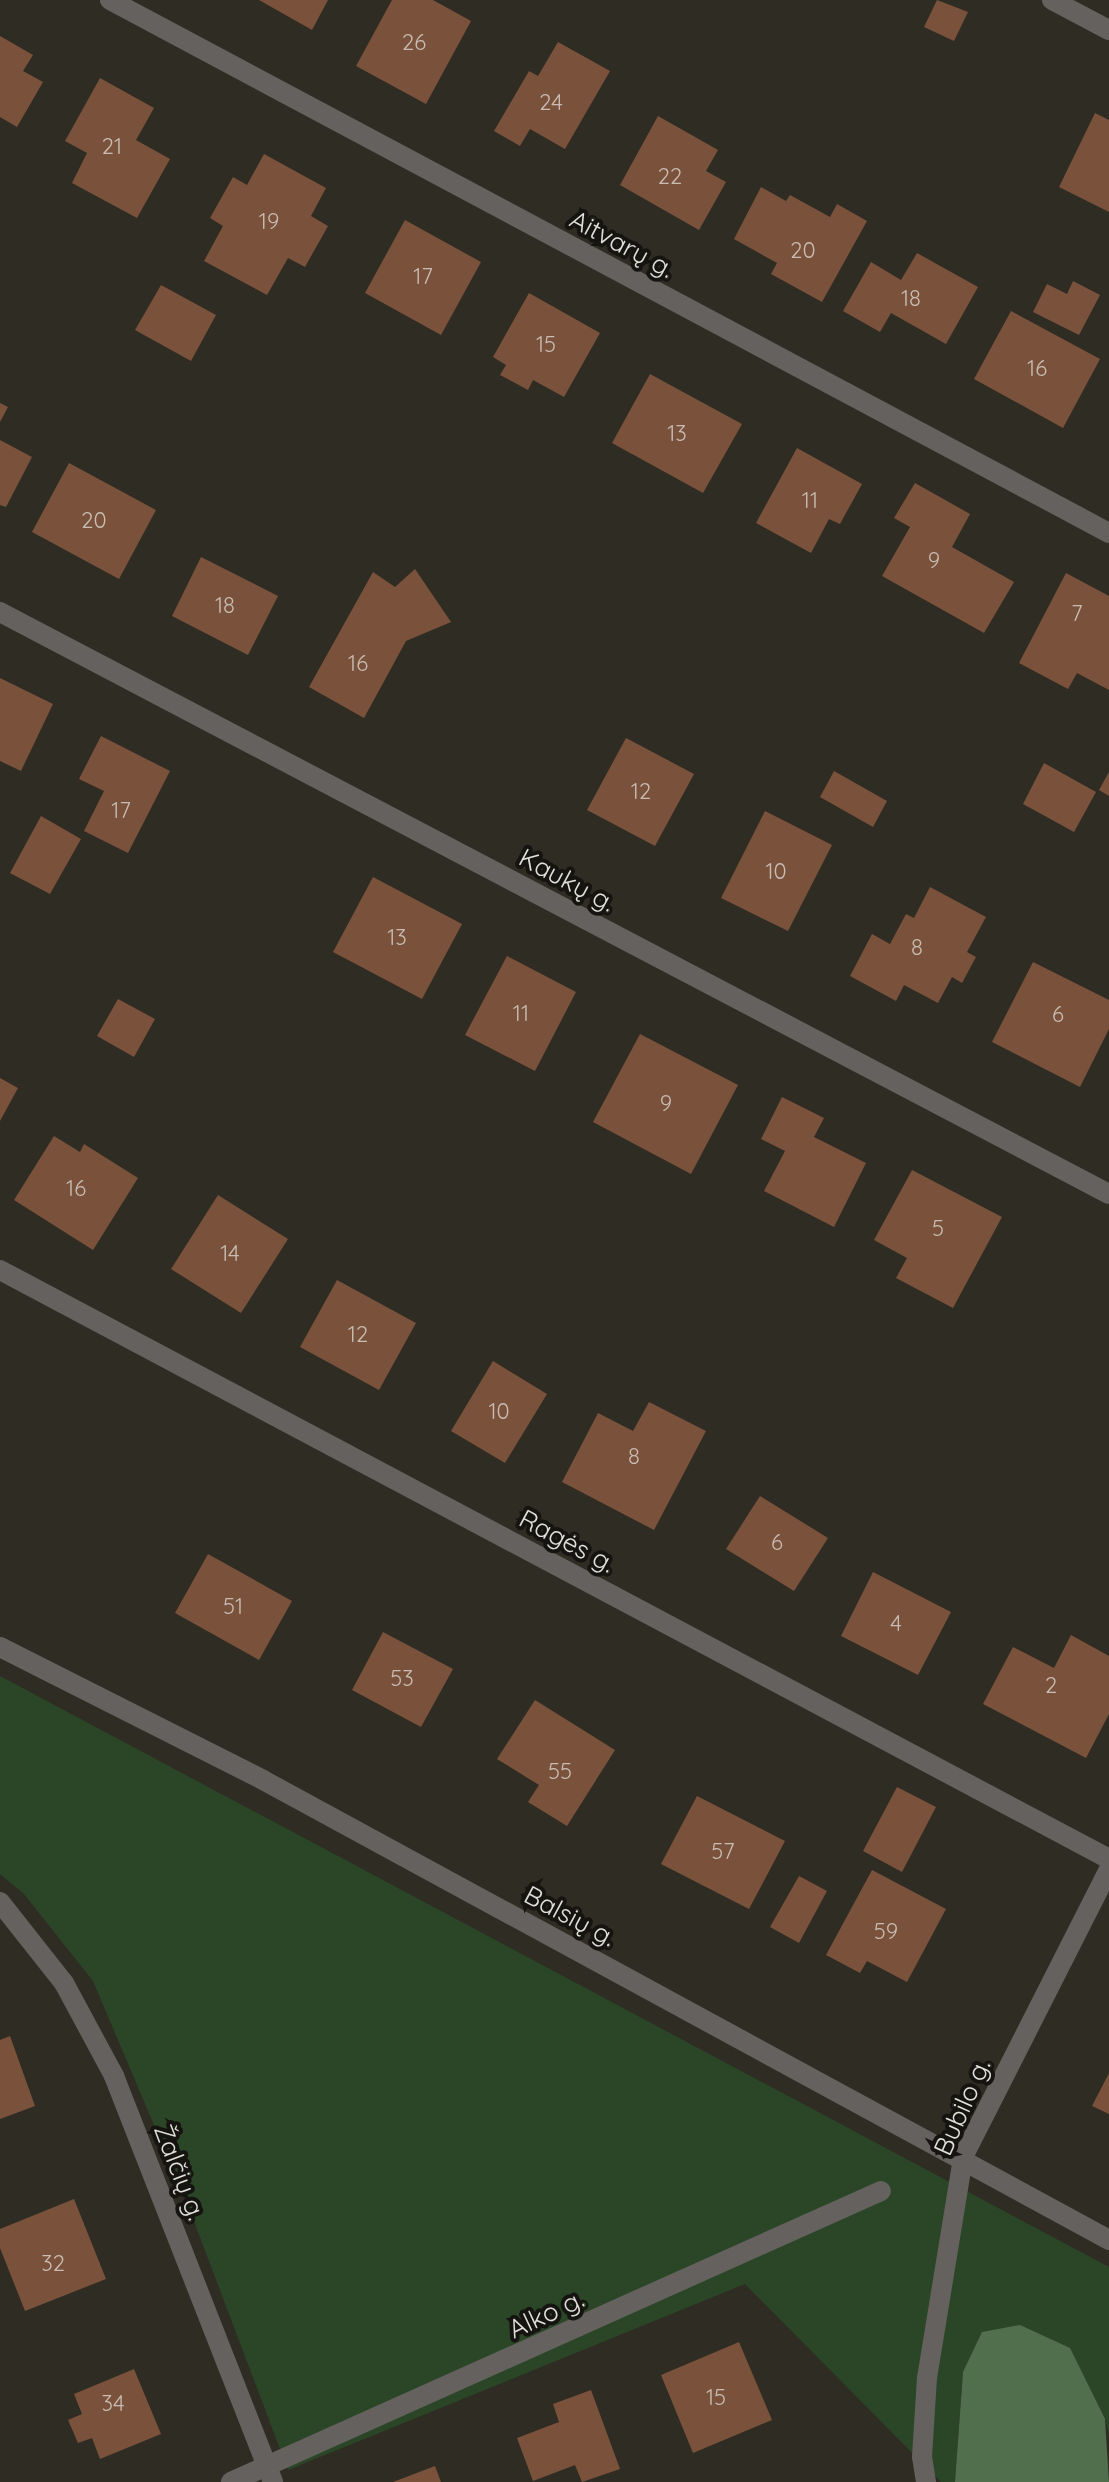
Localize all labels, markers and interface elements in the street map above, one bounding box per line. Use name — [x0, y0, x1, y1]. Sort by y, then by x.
house number: 26 — [402, 30, 426, 56]
house number: 24 — [539, 90, 563, 116]
house number: 21 — [102, 134, 122, 160]
house number: 22 — [658, 164, 682, 190]
street label: Aitvarų g. — [565, 204, 679, 284]
house number: 19 — [259, 209, 279, 235]
house number: 20 — [790, 238, 816, 264]
house number: 17 — [413, 264, 433, 290]
house number: 18 — [901, 286, 921, 312]
house number: 15 — [536, 332, 556, 358]
house number: 16 — [1027, 356, 1047, 382]
house number: 13 — [667, 421, 687, 447]
house number: 11 — [802, 488, 818, 514]
house number: 20 — [81, 508, 107, 534]
house number: 9 — [928, 548, 940, 574]
house number: 18 — [215, 593, 235, 619]
house number: 7 — [1071, 601, 1083, 627]
house number: 16 — [348, 651, 368, 677]
house number: 12 — [631, 779, 651, 805]
house number: 17 — [111, 798, 131, 824]
street label: Kaukų g. — [514, 842, 620, 918]
house number: 10 — [765, 859, 787, 885]
house number: 13 — [387, 925, 407, 951]
house number: 8 — [911, 935, 923, 961]
house number: 11 — [513, 1001, 529, 1027]
house number: 6 — [1052, 1002, 1064, 1028]
house number: 9 — [660, 1091, 672, 1117]
house number: 16 — [66, 1176, 86, 1202]
house number: 5 — [932, 1216, 944, 1242]
house number: 14 — [220, 1241, 240, 1267]
house number: 12 — [348, 1322, 368, 1348]
house number: 10 — [488, 1399, 510, 1425]
house number: 8 — [628, 1444, 640, 1470]
street label: Ragės g. — [514, 1503, 620, 1579]
house number: 6 — [771, 1530, 783, 1556]
house number: 51 — [223, 1594, 243, 1620]
house number: 4 — [890, 1611, 902, 1637]
house number: 53 — [390, 1666, 414, 1692]
house number: 2 — [1045, 1673, 1057, 1699]
house number: 55 — [548, 1759, 572, 1785]
house number: 57 — [711, 1839, 735, 1865]
street label: Balsių g. — [519, 1879, 621, 1953]
house number: 59 — [874, 1919, 898, 1945]
street label: Bubilo g. — [927, 2054, 997, 2160]
street label: Žalčių g. — [147, 2120, 213, 2224]
house number: 32 — [41, 2251, 65, 2277]
street label: Alko g. — [503, 2283, 589, 2345]
house number: 15 — [706, 2385, 726, 2411]
house number: 34 — [101, 2391, 125, 2417]

